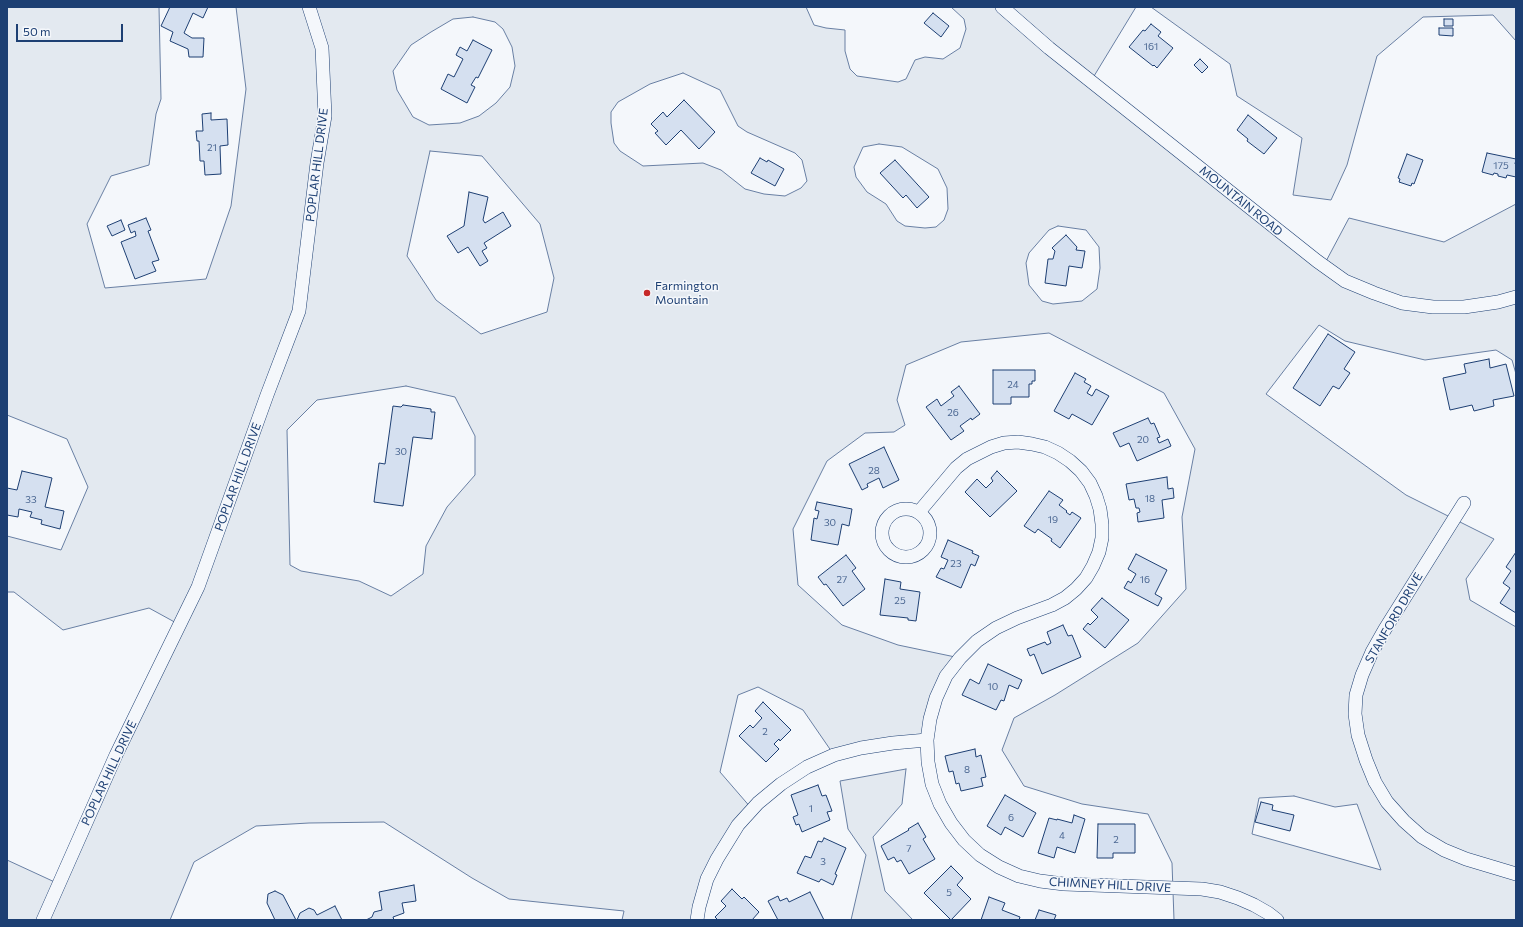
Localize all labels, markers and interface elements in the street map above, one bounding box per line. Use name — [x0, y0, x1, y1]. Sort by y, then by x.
scale bar — [18, 16, 125, 42]
text: 50 m — [23, 24, 51, 38]
house number: 161 — [1144, 41, 1158, 53]
street label: POPLAR HILL DRIVE — [303, 107, 331, 223]
house number: 21 — [207, 142, 217, 154]
house number: 175 — [1493, 160, 1509, 172]
street label: MOUNTAIN ROAD — [1196, 163, 1286, 239]
place label: Farmington Mountain — [655, 279, 719, 307]
marker: Farmington Mountain — [642, 288, 652, 298]
house number: 24 — [1007, 379, 1019, 391]
house number: 26 — [947, 407, 959, 419]
street label: POPLAR HILL DRIVE — [212, 421, 264, 533]
house number: 20 — [1137, 434, 1149, 446]
house number: 30 — [395, 446, 407, 458]
house number: 28 — [868, 465, 880, 477]
house number: 18 — [1145, 493, 1155, 505]
house number: 33 — [25, 494, 37, 506]
house number: 19 — [1048, 514, 1058, 526]
house number: 30 — [824, 517, 836, 529]
house number: 23 — [950, 558, 962, 570]
street label: STANFORD DRIVE — [1362, 570, 1426, 666]
house number: 27 — [837, 574, 847, 586]
house number: 16 — [1140, 574, 1150, 586]
house number: 25 — [894, 595, 906, 607]
house number: 10 — [988, 681, 998, 693]
street label: POPLAR HILL DRIVE — [78, 718, 140, 828]
house number: 2 — [762, 726, 768, 738]
house number: 8 — [964, 764, 970, 776]
house number: 1 — [809, 803, 813, 815]
house number: 6 — [1008, 812, 1014, 824]
house number: 4 — [1059, 830, 1065, 842]
house number: 2 — [1113, 834, 1119, 846]
house number: 7 — [906, 843, 912, 855]
house number: 3 — [820, 856, 826, 868]
street label: CHIMNEY HILL DRIVE — [1049, 875, 1171, 895]
house number: 5 — [946, 887, 952, 899]

